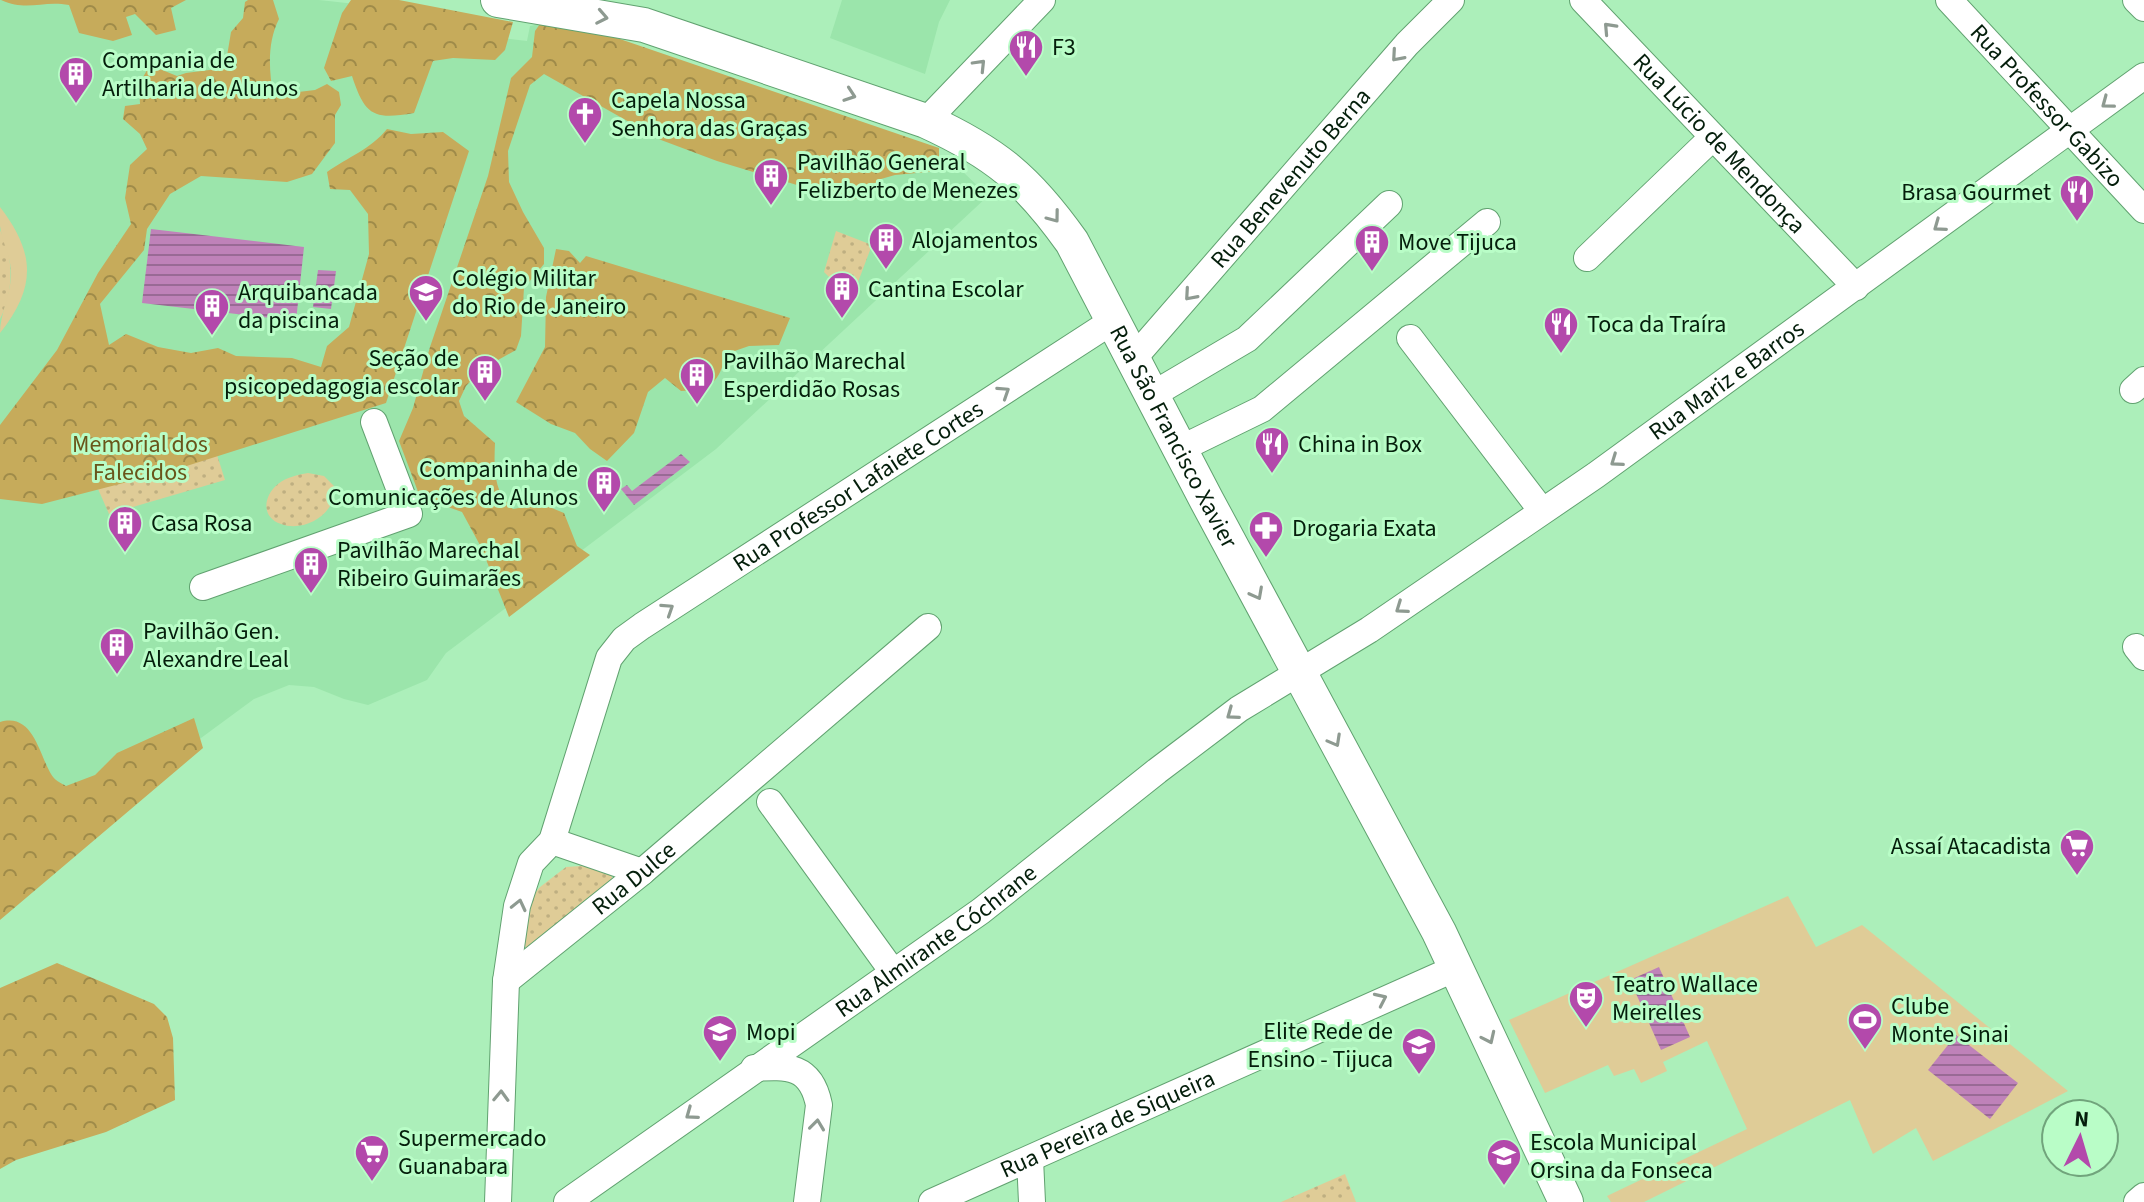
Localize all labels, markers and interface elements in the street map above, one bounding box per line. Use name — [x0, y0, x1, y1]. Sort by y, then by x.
one-way arrow — [595, 8, 608, 25]
street label: Rua Professor Gabizo — [1962, 16, 2132, 196]
one-way arrow — [1605, 22, 1619, 37]
restaurant icon: F3 — [1007, 28, 1045, 78]
place label: F3 — [1052, 30, 1076, 65]
place label: Compania de Artilharia de Alunos — [102, 43, 298, 106]
one-way arrow — [1392, 46, 1407, 61]
street label: Rua Lúcio de Mendonça — [1625, 46, 1814, 242]
building icon: Compania de Artilharia de Alunos — [57, 55, 95, 105]
one-way arrow — [971, 60, 985, 74]
street label: Rua Benevenuto Berna — [1202, 80, 1379, 276]
place label: Capela Nossa Senhora das Graças — [611, 83, 807, 146]
one-way arrow — [842, 86, 856, 102]
one-way arrow — [2101, 93, 2116, 108]
church icon: Capela Nossa Senhora das Graças — [566, 95, 604, 145]
place label: Pavilhão General Felizberto de Menezes — [797, 145, 1018, 208]
building icon: Pavilhão General Felizberto de Menezes — [752, 157, 790, 207]
restaurant icon: Brasa Gourmet — [2058, 173, 2096, 223]
place label: Brasa Gourmet — [1901, 175, 2051, 210]
one-way arrow — [1044, 209, 1059, 223]
one-way arrow — [1934, 216, 1948, 231]
building icon: Alojamentos — [867, 221, 905, 271]
place label: Alojamentos — [912, 223, 1038, 258]
building icon: Move Tijuca — [1353, 223, 1391, 273]
place label: Move Tijuca — [1398, 225, 1517, 260]
place label: Colégio Militar do Rio de Janeiro — [452, 261, 626, 324]
building icon: Cantina Escolar — [823, 270, 861, 320]
place label: Cantina Escolar — [868, 272, 1024, 307]
school or university icon: Colégio Militar do Rio de Janeiro — [407, 273, 445, 323]
place label: Arquibancada da piscina — [238, 275, 378, 338]
one-way arrow — [1185, 285, 1199, 300]
building icon: Arquibancada da piscina — [193, 287, 231, 337]
restaurant icon: Toca da Traíra — [1542, 305, 1580, 355]
place label: Toca da Traíra — [1587, 307, 1726, 342]
street label: Rua Mariz e Barros — [1642, 312, 1812, 449]
street label: Rua São Francisco Xavier — [1100, 319, 1247, 555]
place label: Seção de psicopedagogia escolar — [224, 341, 460, 404]
place label: Pavilhão Marechal Esperdidão Rosas — [723, 344, 906, 407]
building icon: Seção de psicopedagogia escolar — [466, 353, 504, 403]
building icon: Pavilhão Marechal Esperdidão Rosas — [678, 356, 716, 406]
one-way arrow — [995, 386, 1010, 401]
street label: Rua Professor Lafaiete Cortes — [726, 392, 990, 581]
restaurant icon: China in Box — [1253, 425, 1291, 475]
park label: Memorial dos Falecidos — [72, 427, 208, 490]
place label: China in Box — [1298, 427, 1422, 462]
one-way arrow — [1610, 451, 1624, 466]
place label: Companinha de Comunicações de Alunos — [328, 452, 578, 515]
building icon: Companinha de Comunicações de Alunos — [585, 464, 623, 514]
building icon: Casa Rosa — [106, 504, 144, 554]
place label: Casa Rosa — [151, 506, 252, 541]
pharmacy icon: Drogaria Exata — [1247, 509, 1285, 559]
place label: Drogaria Exata — [1292, 511, 1437, 546]
place label: Pavilhão Marechal Ribeiro Guimarães — [337, 533, 521, 596]
building icon: Pavilhão Marechal Ribeiro Guimarães — [292, 545, 330, 595]
one-way arrow — [1247, 585, 1263, 599]
one-way arrow — [1396, 598, 1410, 613]
one-way arrow — [659, 603, 674, 618]
place label: Pavilhão Gen. Alexandre Leal — [143, 614, 289, 677]
building icon: Pavilhão Gen. Alexandre Leal — [98, 626, 136, 676]
one-way arrow — [1227, 704, 1241, 719]
one-way arrow — [1325, 732, 1341, 746]
supermarket icon: Assaí Atacadista — [2058, 827, 2096, 877]
place label: Assaí Atacadista — [1891, 829, 2051, 864]
street label: Rua Dulce — [584, 833, 684, 924]
street label: Rua Almirante Cóchrane — [828, 856, 1045, 1026]
one-way arrow — [510, 898, 527, 912]
place label: Teatro Wallace Meirelles — [1612, 967, 1758, 1030]
theatre icon: Teatro Wallace Meirelles — [1567, 979, 1605, 1029]
place label: Clube Monte Sinai — [1891, 989, 2009, 1052]
one-way arrow — [1373, 993, 1388, 1009]
sports icon: Clube Monte Sinai — [1846, 1001, 1884, 1051]
school or university icon: Mopi — [701, 1013, 739, 1063]
place label: Elite Rede de Ensino - Tijuca — [1248, 1014, 1393, 1077]
place label: Mopi — [746, 1015, 796, 1050]
school or university icon: Elite Rede de Ensino - Tijuca — [1400, 1026, 1438, 1076]
one-way arrow — [1479, 1030, 1495, 1045]
street label: Rua Pereira de Siqueira — [994, 1061, 1221, 1187]
one-way arrow — [492, 1089, 510, 1102]
north arrow — [2040, 1098, 2120, 1178]
text: N — [2073, 1102, 2090, 1136]
one-way arrow — [685, 1104, 699, 1119]
one-way arrow — [808, 1118, 825, 1131]
place label: Supermercado Guanabara — [398, 1121, 546, 1184]
place label: Escola Municipal Orsina da Fonseca — [1530, 1125, 1713, 1188]
supermarket icon: Supermercado Guanabara — [353, 1133, 391, 1183]
school or university icon: Escola Municipal Orsina da Fonseca — [1485, 1137, 1523, 1187]

